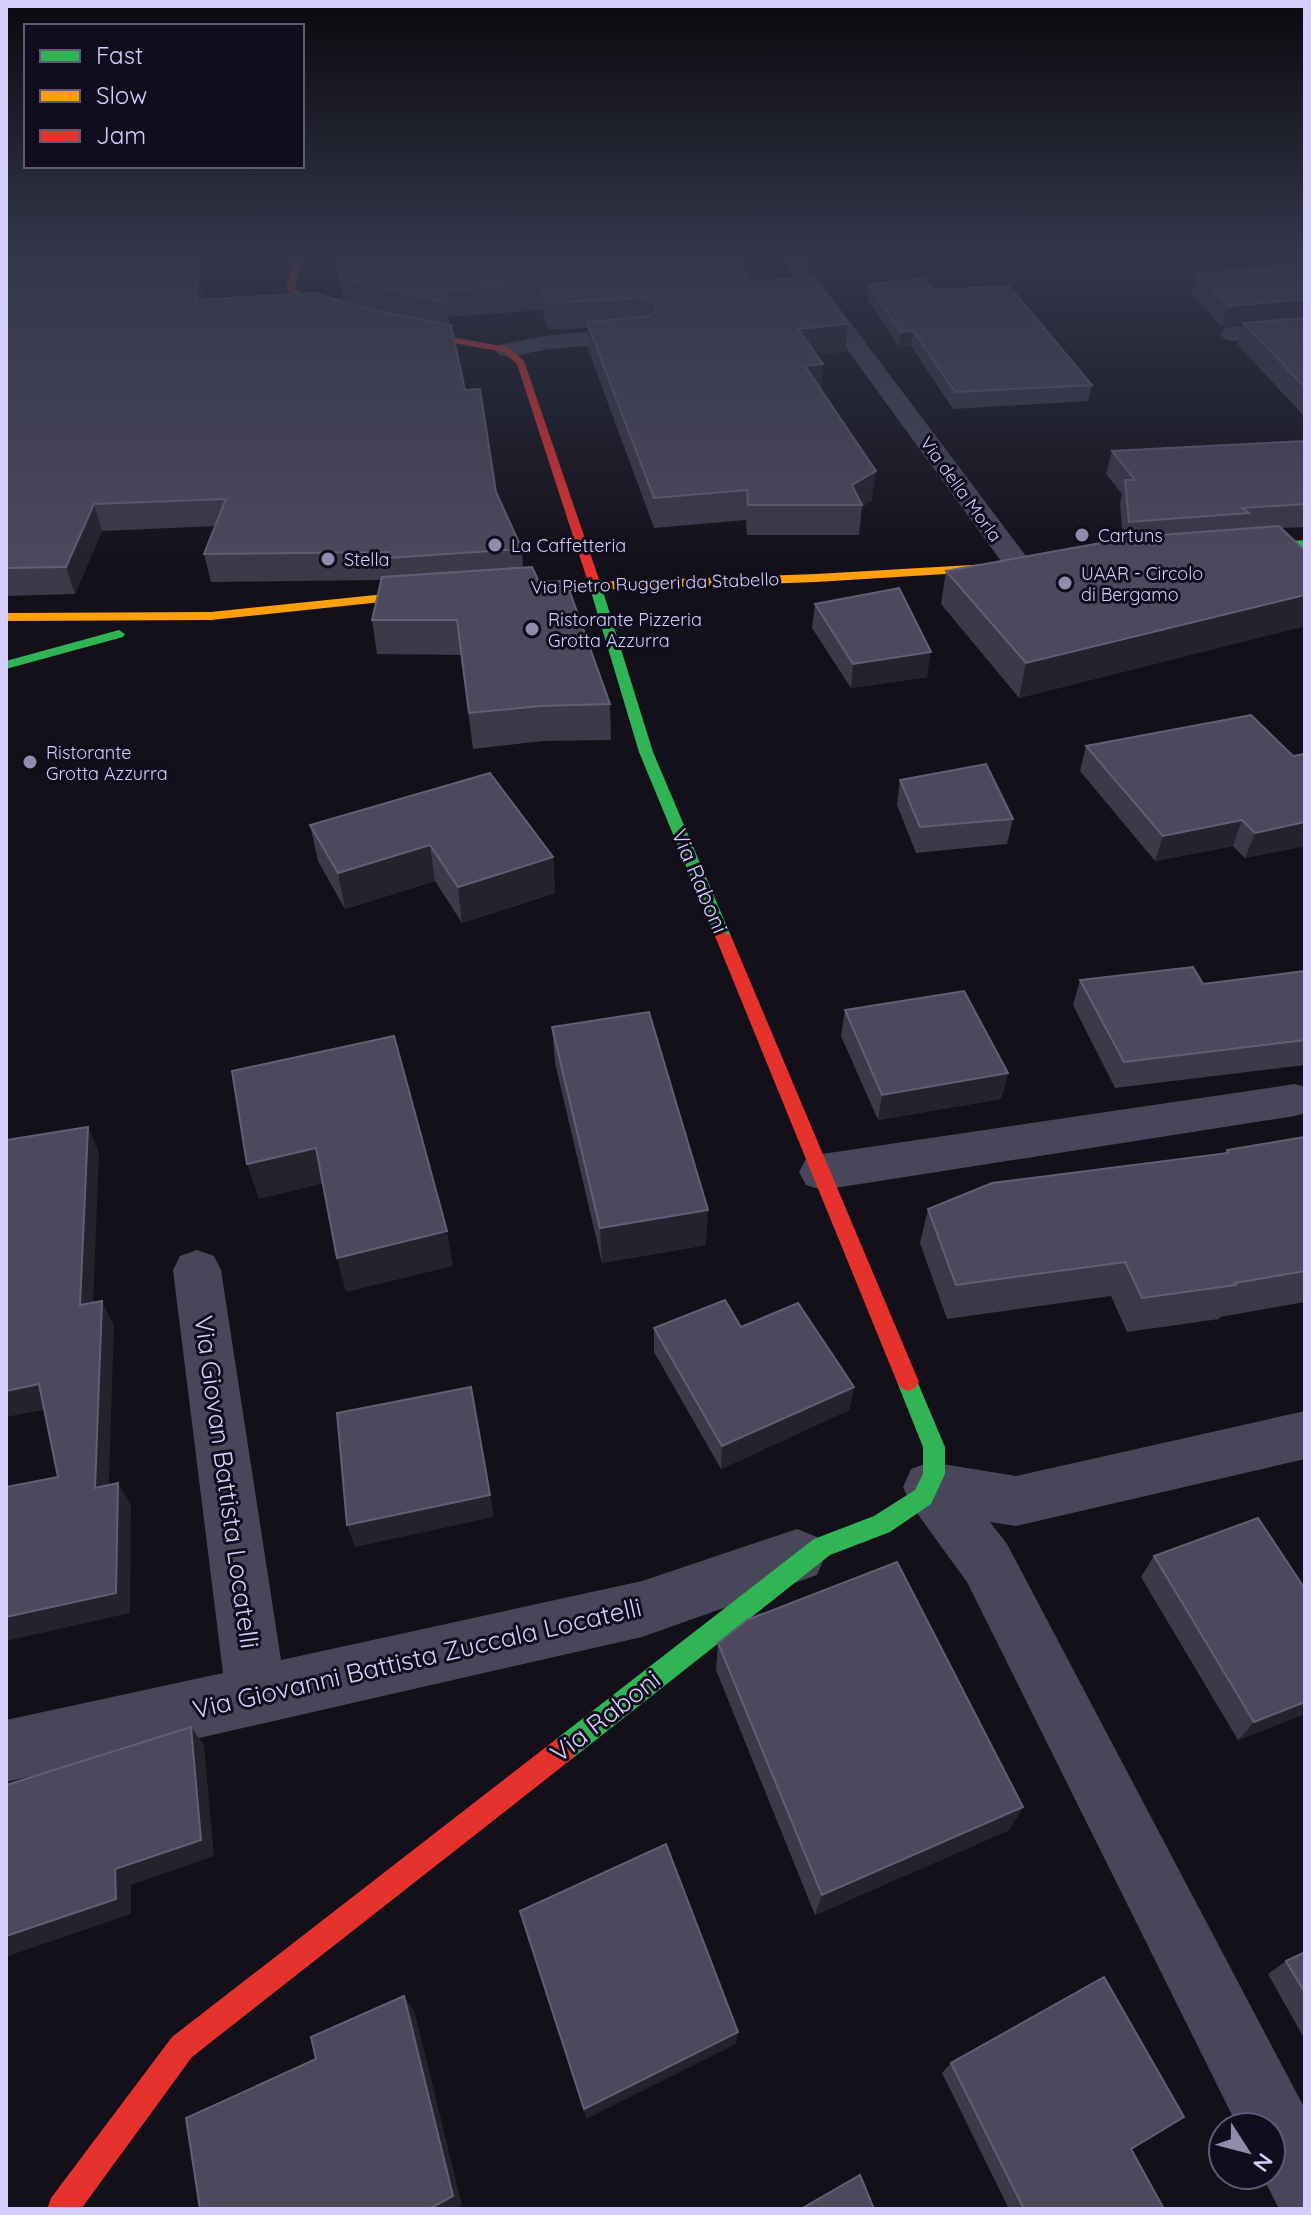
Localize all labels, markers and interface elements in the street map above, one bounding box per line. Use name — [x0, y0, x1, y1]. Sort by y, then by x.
legend — [24, 24, 304, 168]
text: Fast — [96, 40, 143, 70]
text: Slow — [96, 80, 147, 110]
text: Jam — [96, 120, 146, 150]
street label: Via della Morla — [915, 432, 1007, 546]
place label: Cartuns — [1098, 524, 1163, 547]
marker: Cartuns — [1073, 526, 1091, 544]
place label: La Caffetteria — [511, 534, 626, 557]
marker: La Caffetteria — [486, 536, 504, 554]
place label: Stella — [344, 548, 390, 571]
marker: Stella — [319, 550, 337, 568]
place label: UAAR - Circolo di Bergamo — [1081, 562, 1203, 606]
street label: Via Pietro Ruggeri da Stabello — [530, 567, 780, 599]
marker: UAAR - Circolo di Bergamo — [1056, 574, 1074, 592]
place label: Ristorante Pizzeria Grotta Azzurra — [548, 608, 702, 652]
marker: Ristorante Pizzeria Grotta Azzurra — [523, 620, 541, 638]
place label: Ristorante Grotta Azzurra — [46, 741, 168, 785]
marker: Ristorante Grotta Azzurra — [21, 753, 39, 771]
street label: Via Raboni — [665, 824, 735, 938]
street label: Via Giovan Battista Locatelli — [187, 1313, 267, 1651]
street label: Via Giovanni Battista Zuccala Locatelli — [189, 1590, 645, 1726]
street label: Via Raboni — [543, 1663, 667, 1769]
north arrow — [1207, 2111, 1287, 2191]
text: N — [1247, 2148, 1279, 2178]

